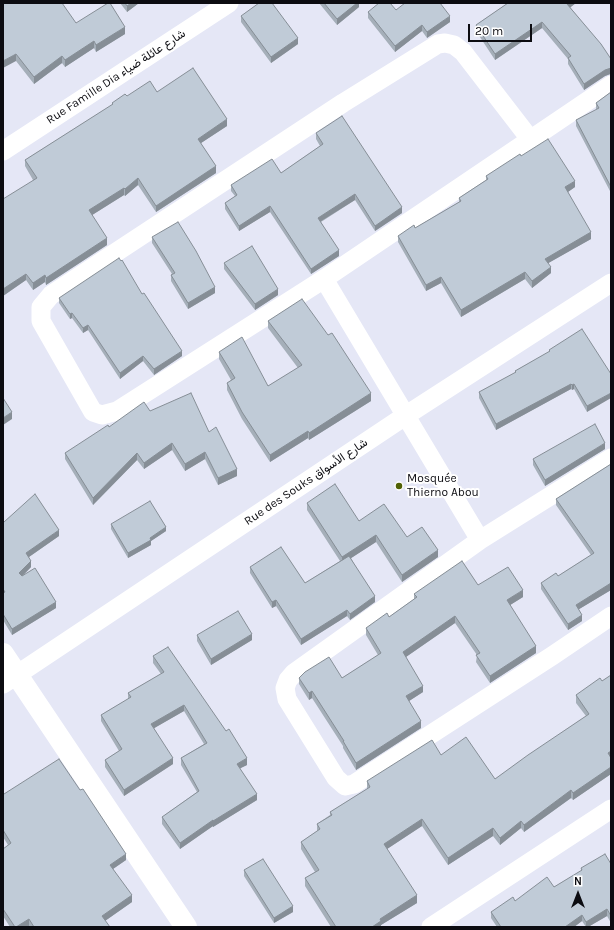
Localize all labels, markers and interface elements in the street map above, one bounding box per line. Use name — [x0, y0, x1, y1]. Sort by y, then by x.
scale bar — [470, 16, 534, 42]
text: 20 m — [475, 24, 503, 38]
street label: Rue Famille Dia شارع عائلة ضياء — [44, 27, 188, 127]
street label: Rue des Souks شارع الأسواق — [242, 435, 370, 529]
place label: Mosquée Thierno Abou — [407, 472, 479, 500]
marker: Mosquée Thierno Abou — [394, 481, 404, 491]
north arrow — [558, 874, 598, 914]
text: N — [574, 875, 582, 888]

